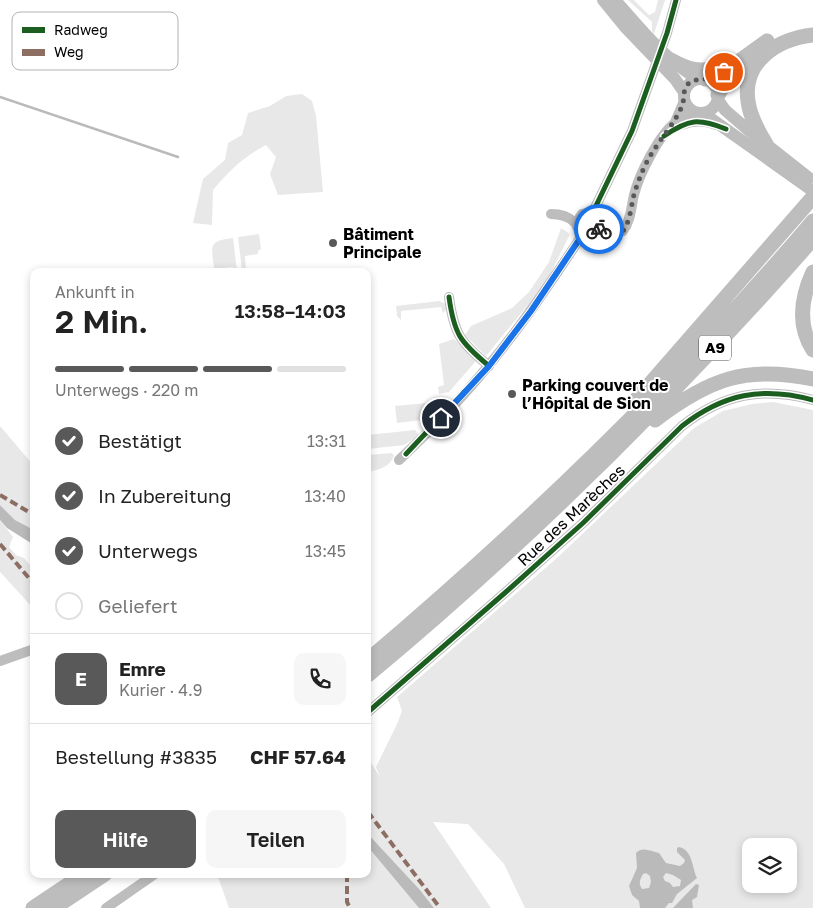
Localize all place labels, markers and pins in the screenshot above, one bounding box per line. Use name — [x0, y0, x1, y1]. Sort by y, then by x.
pin — [703, 51, 745, 93]
place label: Bâtiment Principale — [343, 224, 421, 262]
marker: Bâtiment Principale — [327, 237, 339, 249]
place label: Parking couvert de l’Hôpital de Sion — [522, 375, 668, 413]
marker: Parking couvert de l’Hôpital de Sion — [506, 388, 518, 400]
pin — [420, 397, 462, 439]

